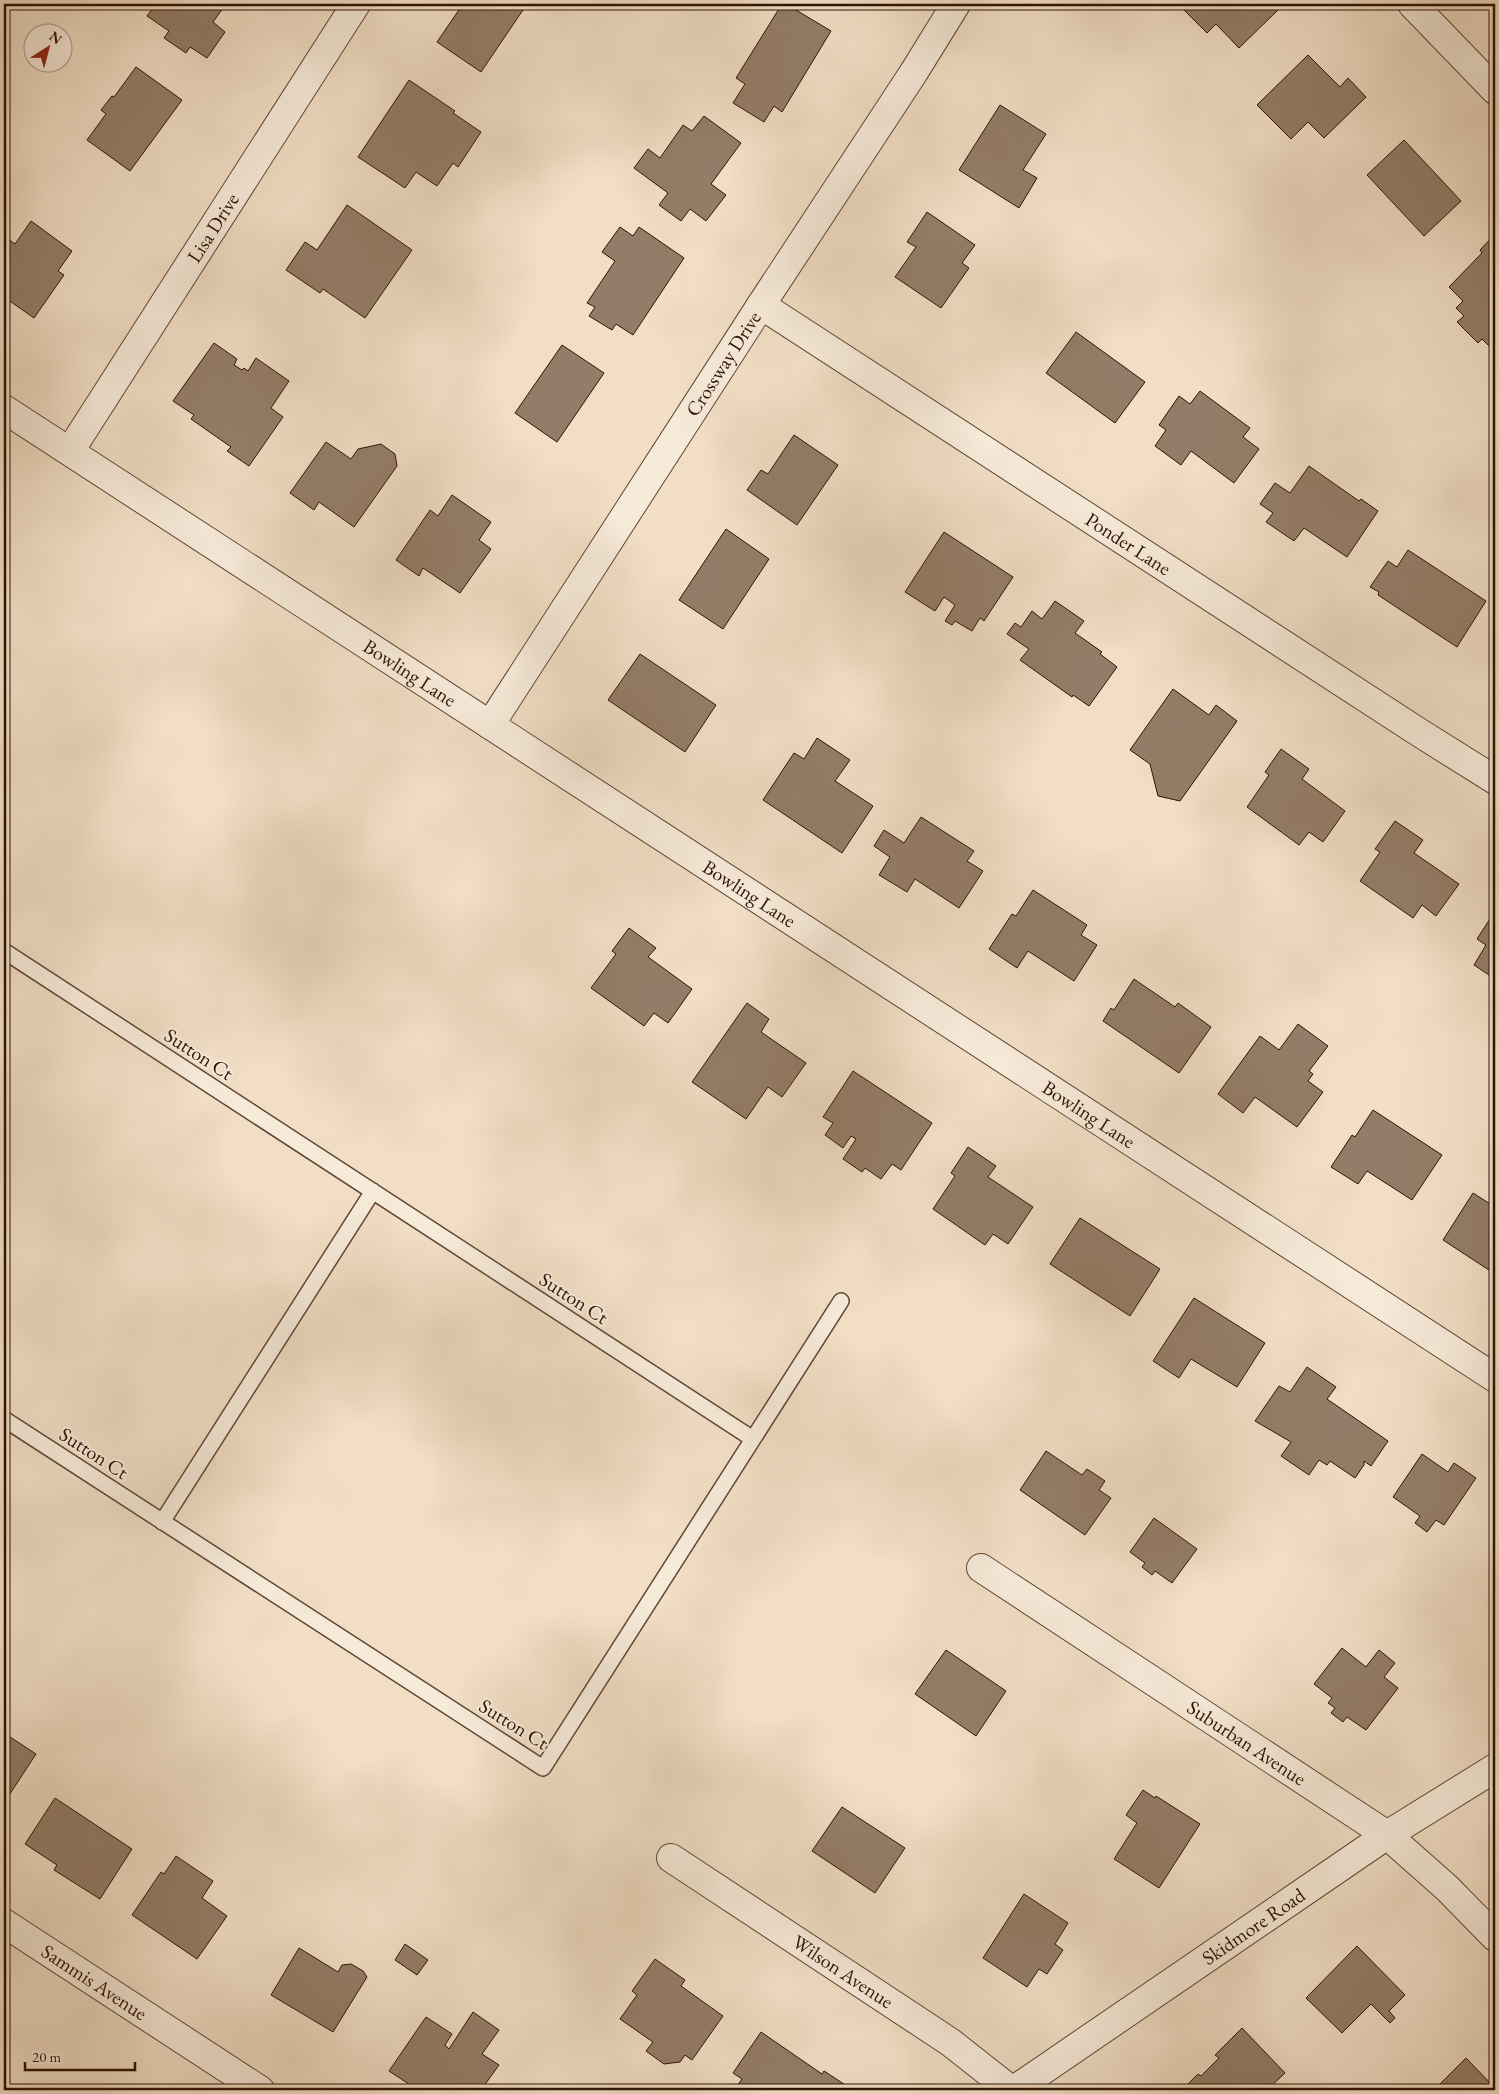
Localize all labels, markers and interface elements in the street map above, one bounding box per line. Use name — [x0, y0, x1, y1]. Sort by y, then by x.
north arrow — [22, 22, 72, 72]
text: N — [46, 27, 66, 48]
street label: Lisa Drive — [181, 188, 245, 268]
street label: Crossway Drive — [680, 306, 767, 421]
street label: Ponder Lane — [1080, 506, 1176, 581]
street label: Bowling Lane — [358, 633, 462, 713]
street label: Bowling Lane — [698, 854, 801, 933]
street label: Sutton Ct — [159, 1022, 239, 1086]
street label: Bowling Lane — [1037, 1074, 1141, 1154]
street label: Sutton Ct — [534, 1266, 614, 1330]
street label: Sutton Ct — [54, 1421, 134, 1485]
street label: Sutton Ct — [474, 1692, 554, 1756]
street label: Suburban Avenue — [1182, 1694, 1311, 1791]
street label: Skidmore Road — [1197, 1881, 1311, 1971]
street label: Wilson Avenue — [787, 1929, 899, 2014]
street label: Sammis Avenue — [37, 1938, 152, 2026]
scale bar — [25, 2039, 135, 2071]
text: 20 m — [32, 2047, 61, 2066]

